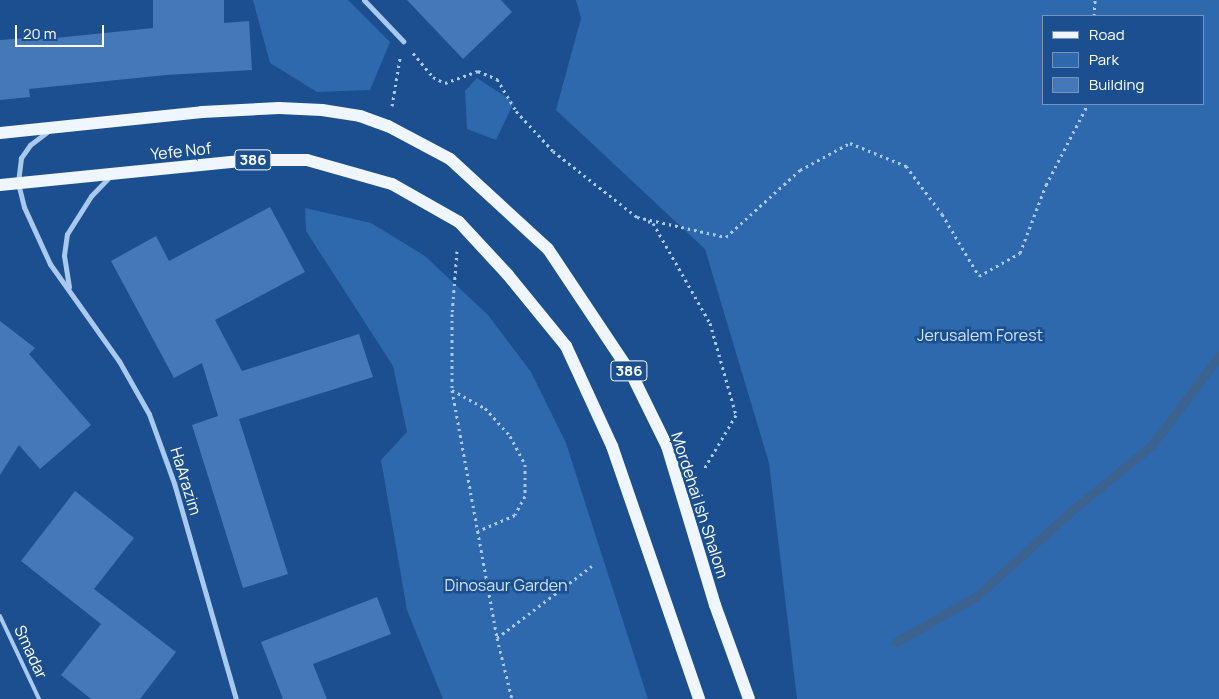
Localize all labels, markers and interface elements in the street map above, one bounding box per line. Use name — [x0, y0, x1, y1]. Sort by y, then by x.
scale bar — [18, 15, 106, 47]
legend — [1042, 15, 1204, 105]
text: 20 m — [23, 23, 56, 44]
text: Road — [1089, 24, 1125, 45]
text: Park — [1089, 49, 1119, 70]
text: Building — [1089, 74, 1144, 95]
street label: Yefe Nof — [150, 138, 212, 164]
road number: 386 — [234, 148, 272, 172]
park label: Jerusalem Forest — [917, 325, 1043, 345]
road number: 386 — [610, 358, 648, 384]
street label: Mordehai Ish Shalom — [667, 429, 733, 581]
street label: HaArazim — [167, 445, 205, 517]
park label: Dinosaur Garden — [445, 575, 567, 595]
street label: Smadar — [10, 622, 52, 682]

